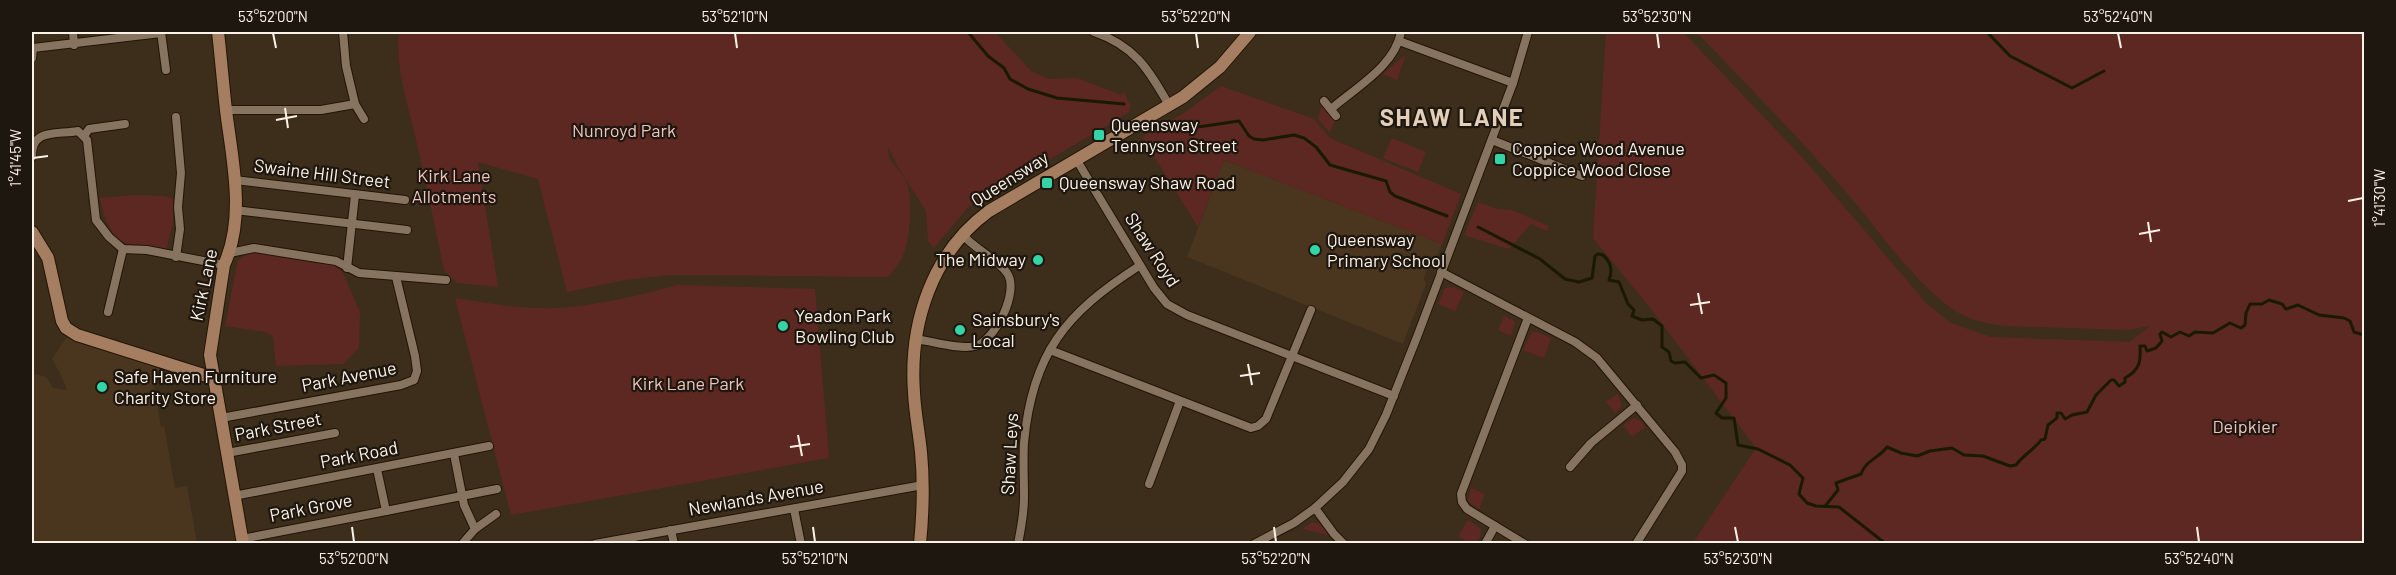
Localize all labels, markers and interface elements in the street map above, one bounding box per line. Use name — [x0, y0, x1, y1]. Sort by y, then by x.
text: 53°52'00"N — [238, 7, 308, 25]
text: 53°52'10"N — [702, 7, 768, 25]
text: 53°52'20"N — [1161, 7, 1231, 25]
text: 53°52'30"N — [1622, 7, 1692, 25]
text: 53°52'40"N — [2083, 7, 2153, 25]
district label: SHAW LANE — [1380, 102, 1524, 131]
place label: Queensway Tennyson Street — [1111, 113, 1237, 156]
park label: Nunroyd Park — [572, 119, 676, 141]
marker: Queensway Tennyson Street — [1092, 128, 1106, 142]
text: 1°41'45"W — [6, 129, 24, 187]
place label: Coppice Wood Avenue Coppice Wood Close — [1512, 137, 1685, 180]
street label: Queensway — [967, 146, 1052, 211]
marker: Coppice Wood Avenue Coppice Wood Close — [1493, 152, 1507, 166]
street label: Swaine Hill Street — [253, 154, 392, 192]
park label: Kirk Lane Allotments — [412, 164, 496, 207]
text: 1°41'30"W — [2370, 169, 2388, 227]
place label: Queensway Shaw Road — [1059, 171, 1235, 193]
marker: Queensway Shaw Road — [1040, 176, 1054, 190]
street label: Shaw Royd — [1121, 208, 1185, 291]
place label: Queensway Primary School — [1327, 228, 1445, 271]
marker: Queensway Primary School — [1308, 243, 1322, 257]
street label: Kirk Lane — [185, 247, 221, 323]
place label: The Midway — [936, 248, 1026, 270]
marker: The Midway — [1031, 253, 1045, 267]
place label: Yeadon Park Bowling Club — [795, 304, 895, 347]
place label: Sainsbury's Local — [972, 308, 1060, 351]
marker: Yeadon Park Bowling Club — [776, 319, 790, 333]
marker: Sainsbury's Local — [953, 323, 967, 337]
street label: Park Avenue — [300, 356, 398, 396]
place label: Safe Haven Furniture Charity Store — [114, 365, 277, 408]
park label: Kirk Lane Park — [632, 372, 744, 394]
marker: Safe Haven Furniture Charity Store — [95, 380, 109, 394]
street label: Park Street — [232, 407, 323, 445]
street label: Shaw Leys — [996, 412, 1022, 495]
park label: Deipkier — [2213, 415, 2278, 437]
street label: Park Road — [318, 436, 400, 472]
street label: Newlands Avenue — [687, 474, 825, 520]
street label: Park Grove — [268, 488, 354, 526]
text: 53°52'00"N — [319, 549, 389, 567]
text: 53°52'10"N — [782, 549, 848, 567]
text: 53°52'20"N — [1241, 549, 1311, 567]
text: 53°52'30"N — [1703, 549, 1773, 567]
text: 53°52'40"N — [2164, 549, 2234, 567]

